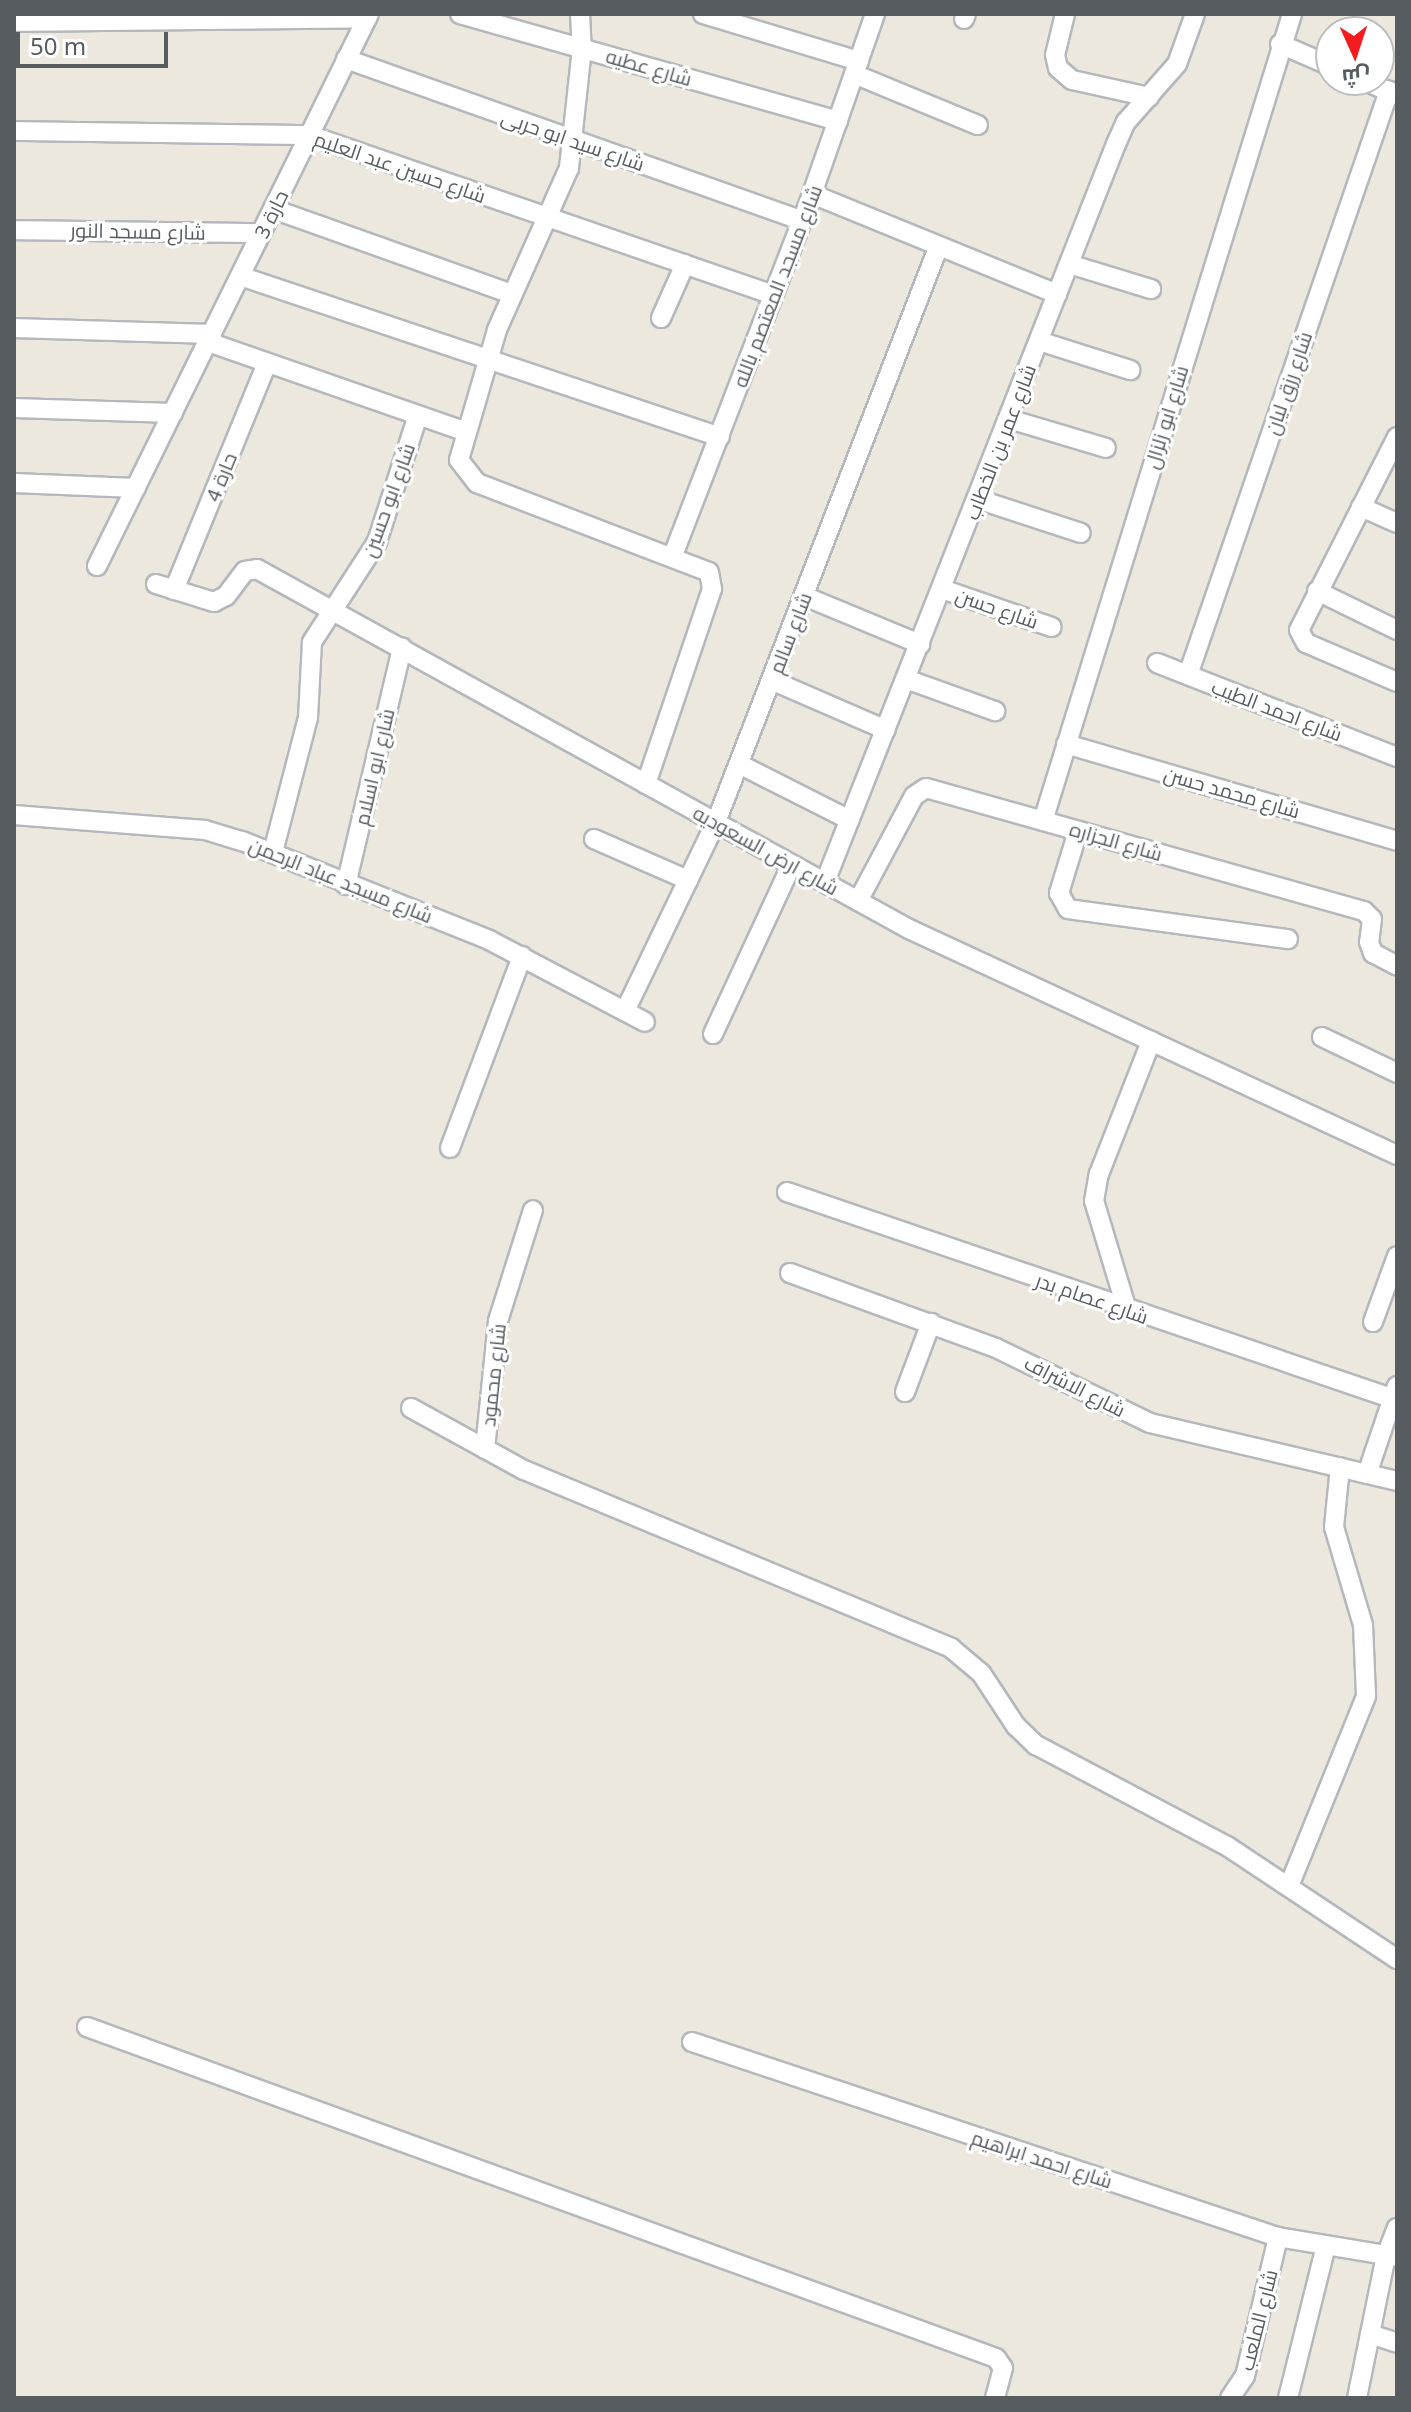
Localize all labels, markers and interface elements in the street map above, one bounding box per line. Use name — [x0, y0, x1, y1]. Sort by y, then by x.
scale bar — [20, 16, 172, 66]
north arrow — [1315, 16, 1395, 96]
text: 50 m — [30, 29, 86, 62]
street label: شارع عطيه — [603, 43, 695, 91]
text: ش — [1341, 62, 1371, 94]
street label: شارع سيد ابو حربى — [498, 104, 648, 176]
street label: شارع حسين عبد العليم — [311, 126, 489, 208]
street label: شارع مسجد المعتصم بالله — [727, 181, 827, 391]
street label: حارة 3 — [249, 186, 293, 242]
street label: شارع مسجد النور — [70, 218, 206, 244]
street label: شارع رزق ليان — [1259, 328, 1317, 438]
street label: شارع عمر بن الخطاب — [959, 361, 1041, 523]
street label: شارع ابو زلزال — [1139, 362, 1193, 472]
street label: شارع ابو حسين — [356, 440, 420, 560]
street label: حارة 4 — [200, 449, 242, 505]
street label: شارع حسن — [953, 583, 1041, 633]
street label: شارع سالم — [764, 589, 816, 677]
street label: شارع احمد الطيب — [1208, 674, 1346, 746]
street label: شارع ابو اسلام — [349, 706, 399, 828]
street label: شارع محمد حسن — [1161, 761, 1303, 823]
street label: شارع ارض السعوديه — [689, 800, 843, 900]
street label: شارع الجزاره — [1067, 816, 1165, 866]
street label: شارع مسجد عباد الرحمن — [246, 832, 436, 928]
street label: شارع عصام بدر — [1032, 1267, 1152, 1329]
street label: شارع محمود — [476, 1322, 510, 1428]
street label: شارع الاشراف — [1020, 1350, 1130, 1422]
street label: شارع احمد ابراهيم — [968, 2125, 1116, 2193]
street label: شارع الملعب — [1234, 2267, 1282, 2373]

